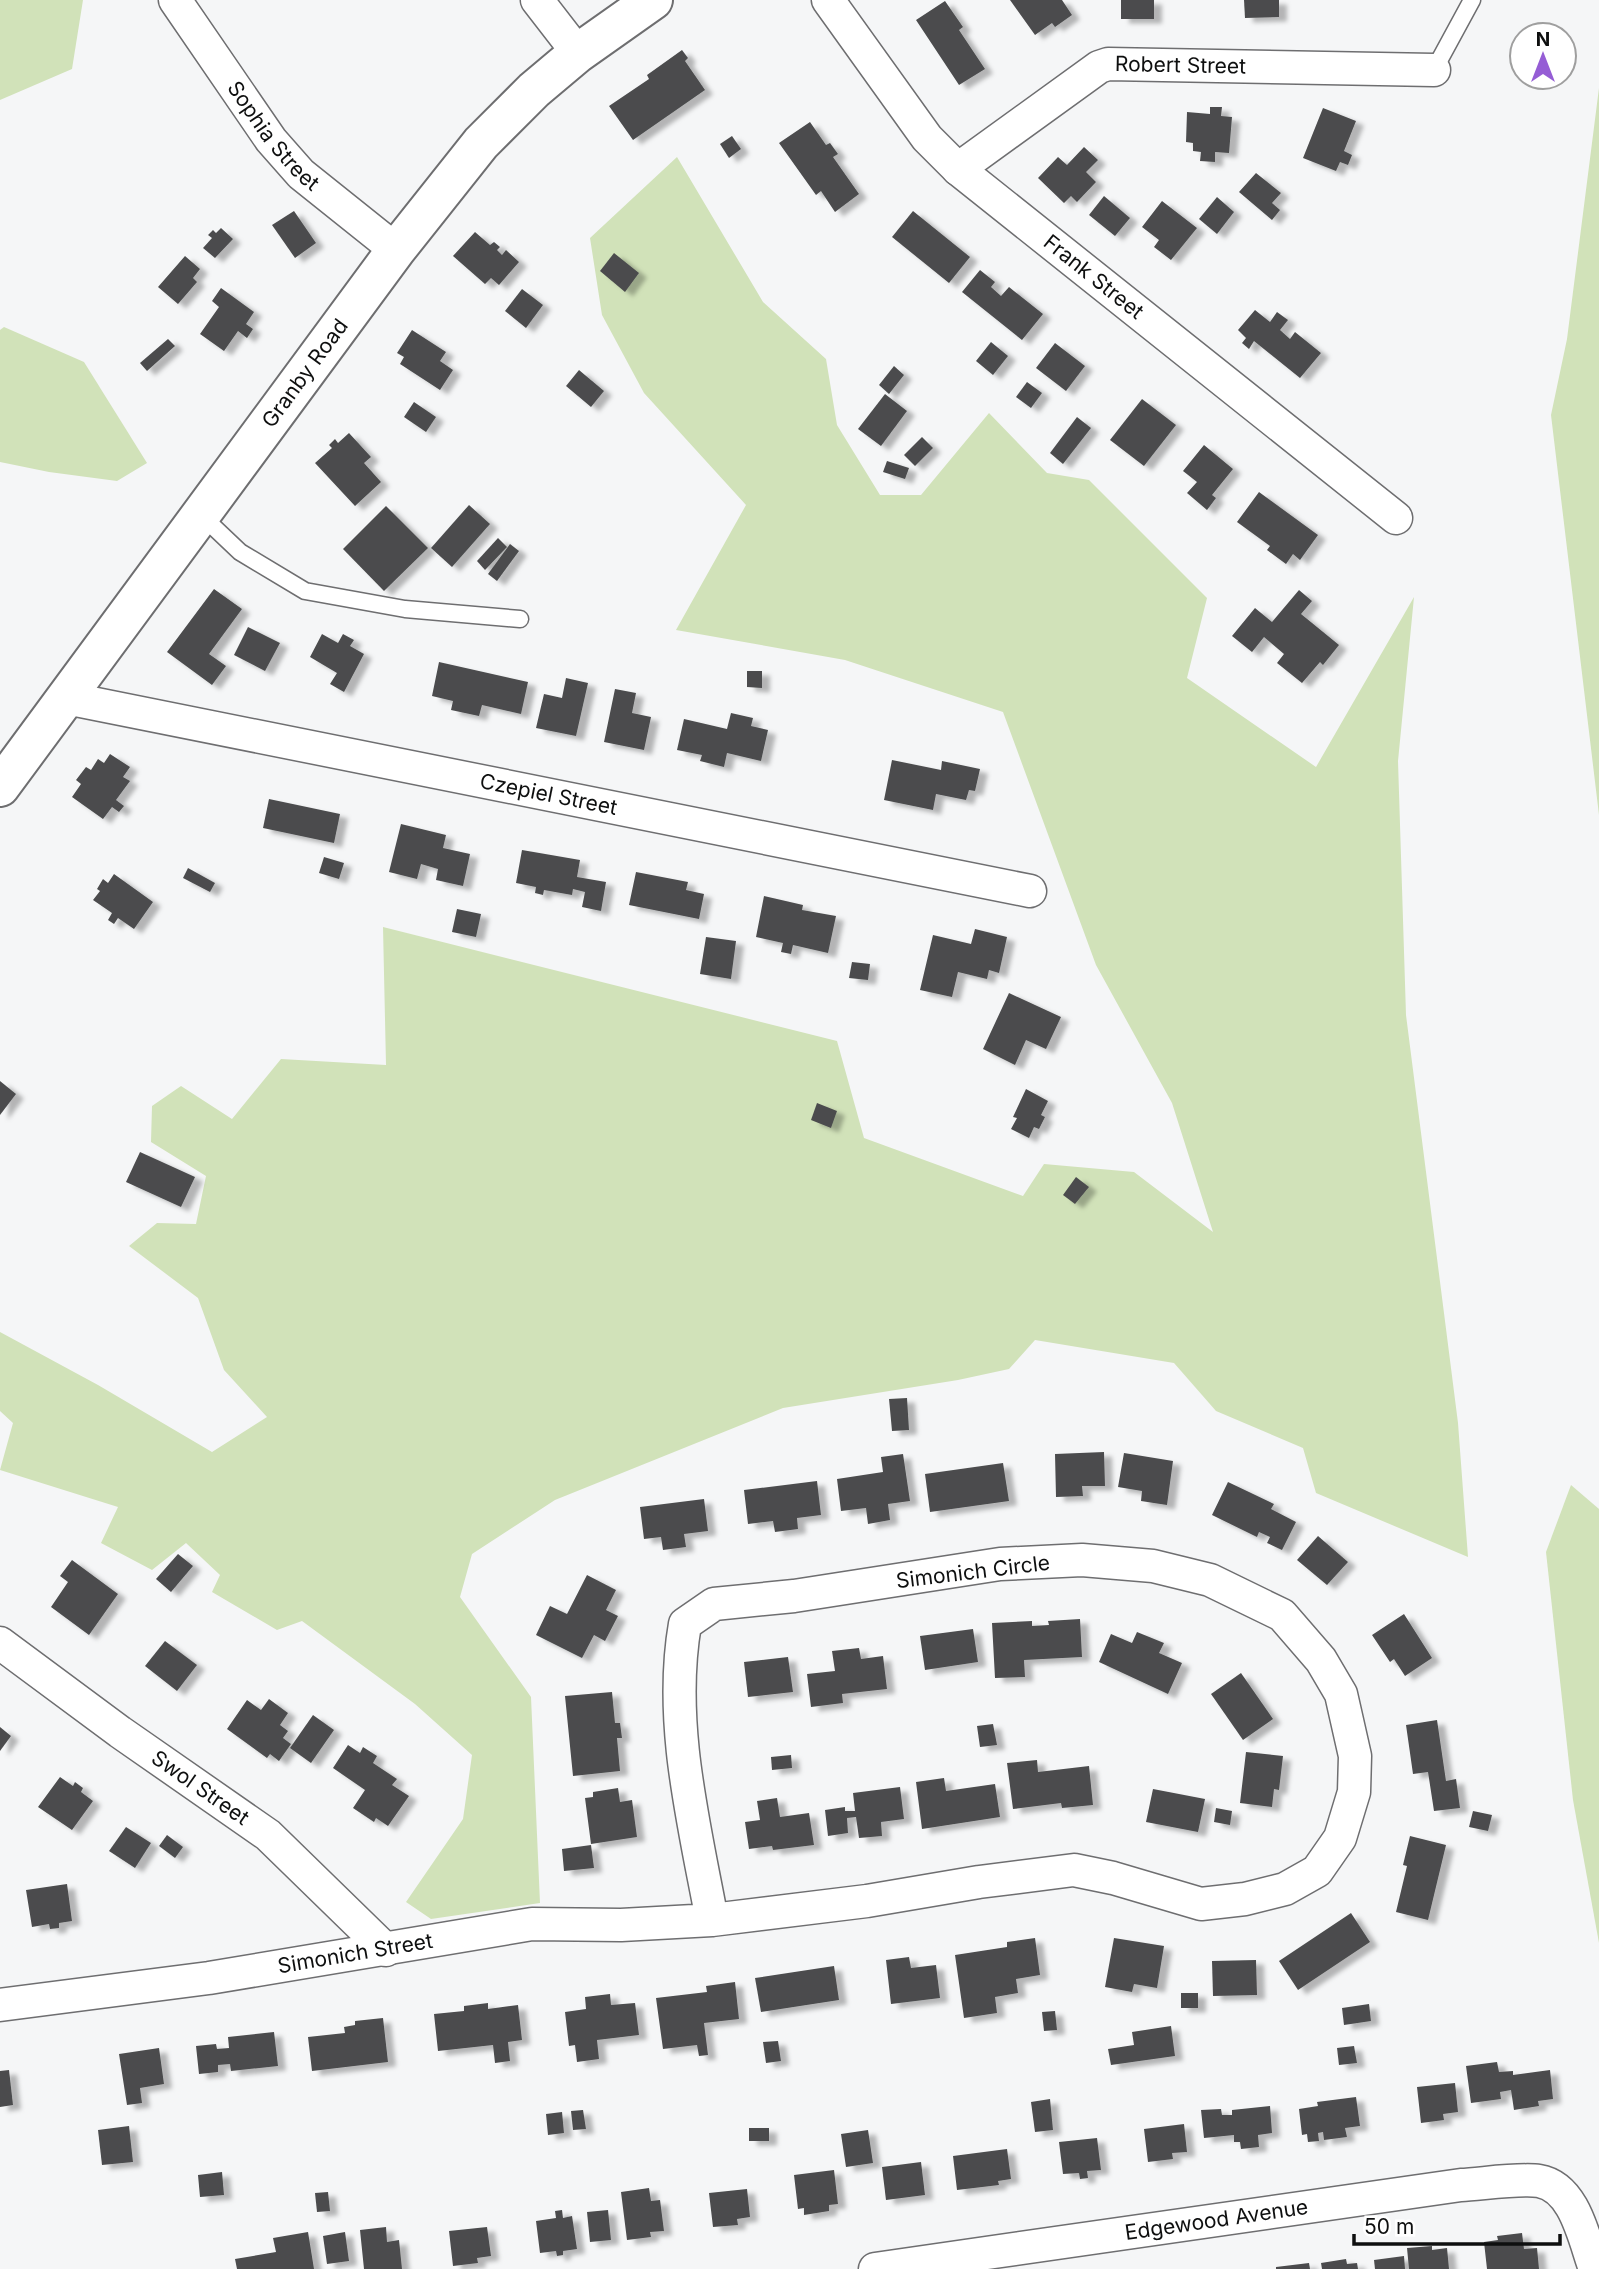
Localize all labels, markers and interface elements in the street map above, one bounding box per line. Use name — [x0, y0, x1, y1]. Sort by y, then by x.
north arrow — [1508, 21, 1578, 91]
text: N — [1536, 28, 1550, 51]
street label: Robert Street — [1115, 51, 1246, 79]
street label: Sophia Street — [222, 76, 325, 196]
street label: Frank Street — [1039, 229, 1149, 324]
street label: Granby Road — [256, 314, 353, 432]
street label: Czepiel Street — [478, 768, 619, 820]
street label: Simonich Circle — [895, 1550, 1051, 1593]
street label: Swol Street — [147, 1745, 254, 1830]
street label: Simonich Street — [276, 1928, 435, 1978]
street label: Edgewood Avenue — [1123, 2194, 1310, 2245]
scale bar — [1354, 2202, 1560, 2246]
text: 50 m — [1364, 2214, 1414, 2239]

